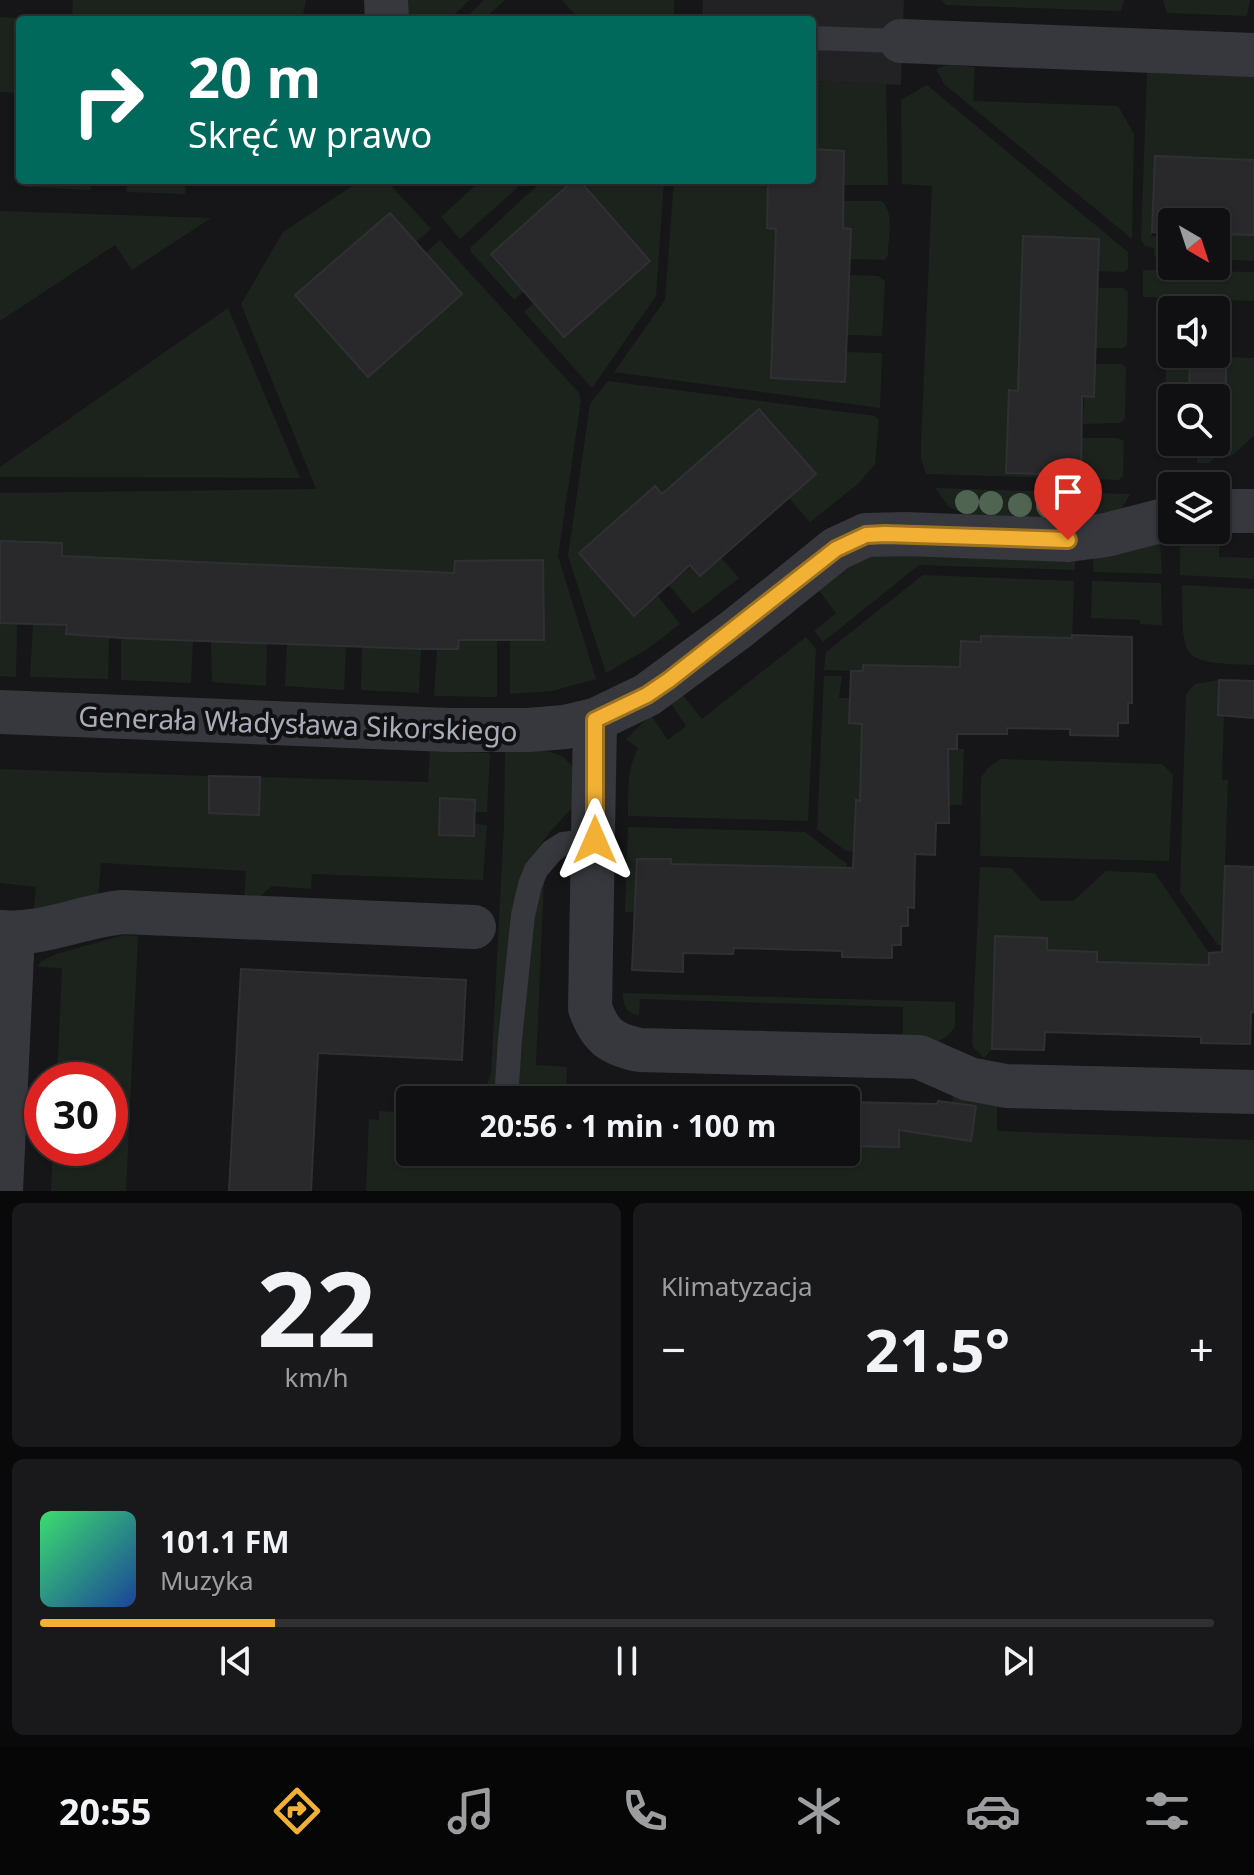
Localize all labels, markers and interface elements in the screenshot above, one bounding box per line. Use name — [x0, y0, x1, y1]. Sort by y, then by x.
text: 20 m — [188, 38, 321, 114]
icon: right — [56, 48, 160, 152]
text: Skręć w prawo — [188, 110, 432, 159]
north arrow — [1158, 208, 1230, 280]
map controls — [1158, 208, 1230, 544]
button: sound — [1158, 296, 1230, 368]
button: search — [1158, 384, 1230, 456]
pin — [1034, 458, 1102, 540]
icon: arrive — [1046, 470, 1090, 514]
button: layers — [1158, 472, 1230, 544]
street label: Generała Władysława Sikorskiego — [78, 696, 518, 750]
position arrow — [553, 798, 637, 882]
speed limit sign: 30 — [24, 1062, 128, 1166]
text: 20:56 · 1 min · 100 m — [480, 1105, 776, 1146]
text: 22 — [257, 1236, 376, 1377]
text: Klimatyzacja — [661, 1268, 813, 1304]
text: 21.5° — [865, 1308, 1010, 1390]
text: − — [661, 1319, 686, 1379]
text: + — [1189, 1319, 1214, 1379]
text: km/h — [285, 1359, 348, 1395]
text: 101.1 FM — [160, 1521, 290, 1562]
text: Muzyka — [160, 1562, 254, 1598]
icon: previous — [214, 1639, 258, 1683]
icon: pause — [605, 1639, 649, 1683]
icon: next — [996, 1639, 1040, 1683]
icon: directions — [269, 1783, 325, 1839]
icon: music — [443, 1783, 499, 1839]
icon: phone — [617, 1783, 673, 1839]
icon: climate — [791, 1783, 847, 1839]
icon: car — [965, 1783, 1021, 1839]
icon: filters — [1139, 1783, 1195, 1839]
text: 20:55 — [59, 1787, 151, 1836]

